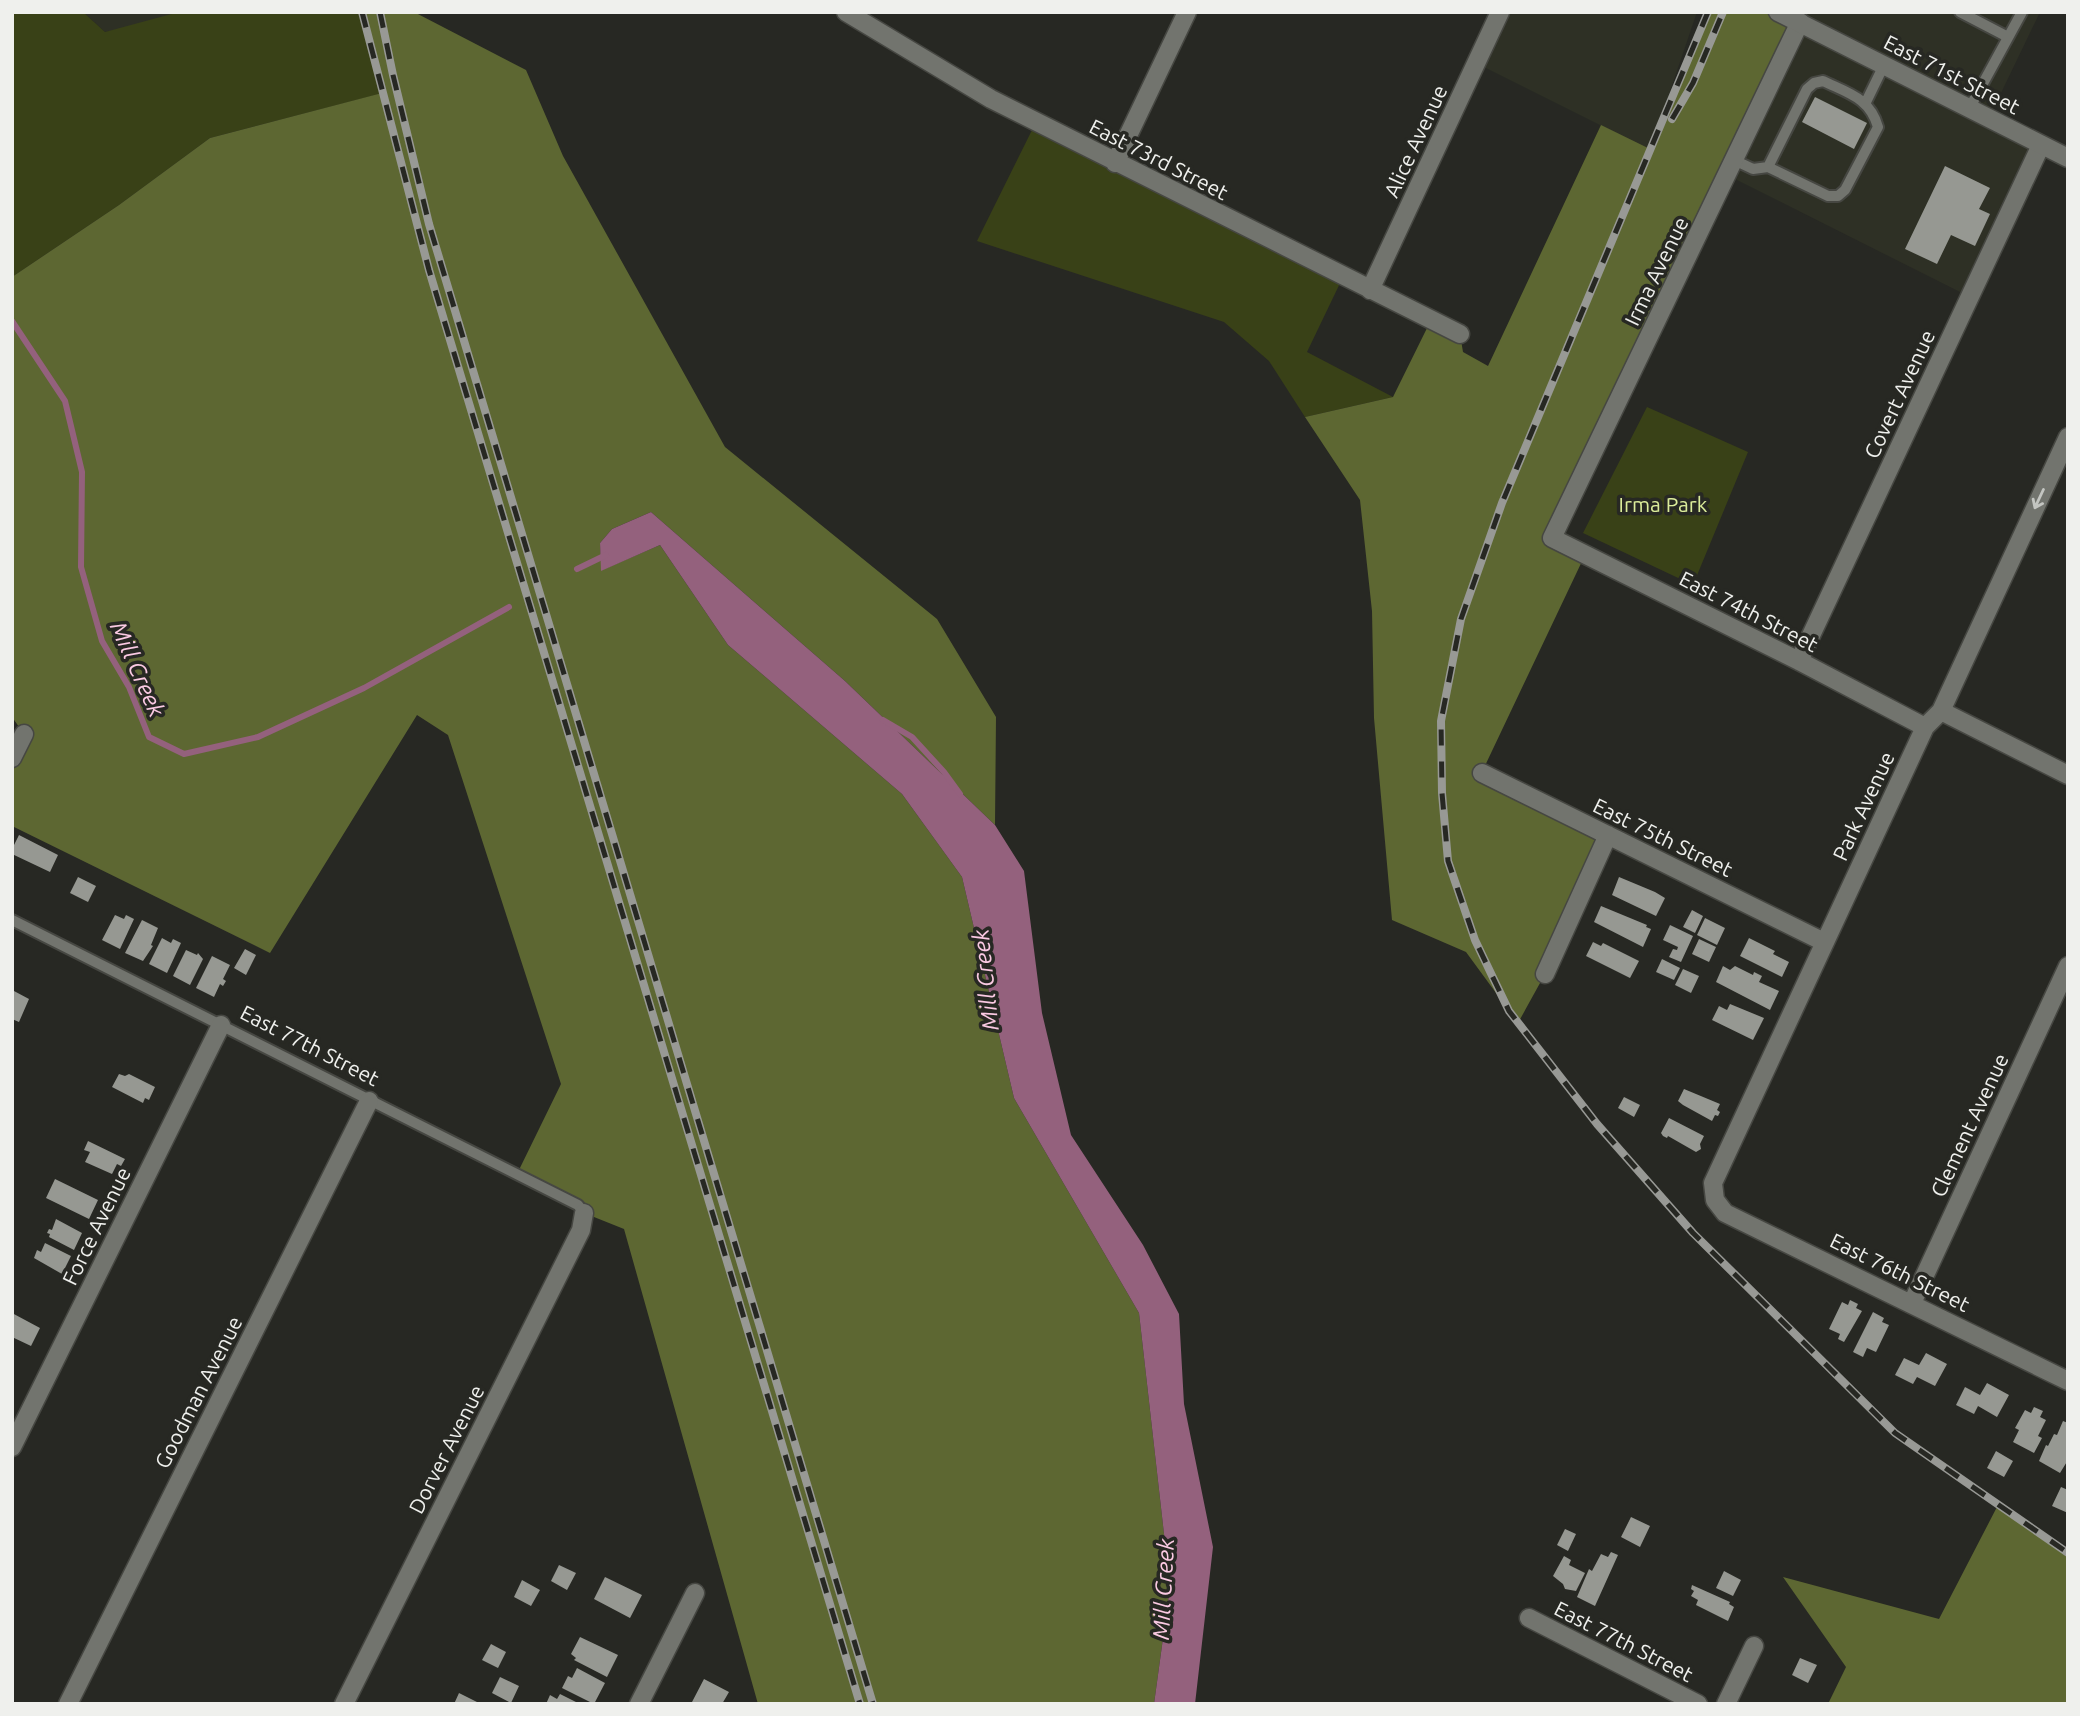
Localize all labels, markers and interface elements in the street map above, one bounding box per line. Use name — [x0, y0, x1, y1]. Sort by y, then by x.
street label: East 71st Street — [1880, 29, 2024, 119]
street label: Alice Avenue — [1379, 81, 1451, 201]
street label: East 73rd Street — [1086, 114, 1232, 204]
street label: Irma Avenue — [1619, 213, 1693, 329]
street label: Covert Avenue — [1859, 326, 1939, 462]
one-way arrow — [2032, 488, 2045, 509]
park label: Irma Park — [1619, 492, 1708, 516]
street label: East 74th Street — [1676, 566, 1822, 656]
water label: Mill Creek — [106, 617, 170, 721]
street label: Park Avenue — [1827, 748, 1899, 864]
street label: East 75th Street — [1589, 793, 1737, 881]
water label: Mill Creek — [967, 928, 1003, 1032]
street label: East 77th Street — [237, 1000, 383, 1090]
street label: Clement Avenue — [1925, 1049, 2013, 1201]
street label: Force Avenue — [57, 1163, 135, 1289]
street label: East 76th Street — [1826, 1228, 1974, 1316]
street label: Goodman Avenue — [149, 1312, 247, 1472]
street label: Dorver Avenue — [403, 1381, 489, 1517]
water label: Mill Creek — [1148, 1537, 1178, 1640]
street label: East 77th Street — [1551, 1596, 1697, 1686]

